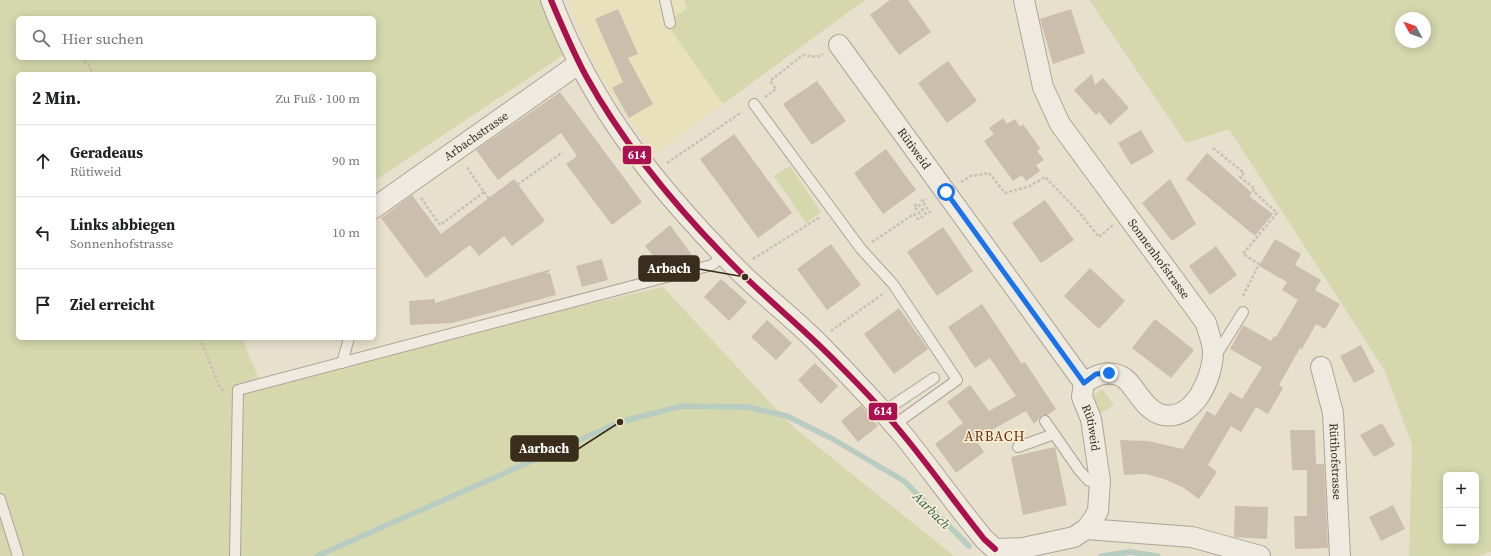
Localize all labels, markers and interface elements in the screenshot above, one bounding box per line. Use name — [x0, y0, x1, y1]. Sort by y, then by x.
north arrow — [1395, 12, 1431, 48]
search box — [16, 16, 376, 60]
icon: search — [30, 27, 52, 49]
text: Hier suchen — [62, 28, 144, 49]
text: 2 Min. — [32, 86, 81, 110]
text: Zu Fuß · 100 m — [276, 90, 360, 107]
street label: Arbachstrasse — [441, 108, 512, 164]
street label: Rütiweid — [894, 125, 935, 173]
text: Geradeaus — [70, 142, 143, 163]
line badge: 614 — [622, 145, 652, 165]
text: 614 — [628, 148, 646, 163]
icon: ahead — [32, 150, 54, 172]
text: 90 m — [332, 152, 360, 169]
text: Rütiweid — [70, 163, 121, 180]
route start — [937, 183, 955, 201]
text: Links abbiegen — [70, 214, 175, 235]
street label: Sonnenhofstrasse — [1124, 216, 1194, 302]
icon: left — [32, 222, 54, 244]
text: 10 m — [332, 224, 360, 241]
text: Sonnenhofstrasse — [70, 235, 173, 252]
callout: Arbach — [639, 256, 699, 281]
text: Arbach — [647, 260, 691, 277]
icon: arrive — [32, 294, 54, 316]
text: Ziel erreicht — [70, 294, 155, 315]
route end — [1100, 364, 1118, 382]
line badge: 614 — [868, 402, 898, 421]
street label: Rütiweid — [1078, 402, 1104, 452]
text: 614 — [874, 404, 892, 419]
street label: Rütihofstrasse — [1325, 423, 1345, 500]
district label: ARBACH — [964, 426, 1026, 446]
callout: Aarbach — [511, 436, 578, 461]
text: Aarbach — [519, 440, 569, 457]
map controls — [1443, 472, 1479, 544]
button: + — [1443, 472, 1479, 508]
water label: Aarbach — [909, 487, 954, 533]
button: − — [1443, 508, 1479, 544]

